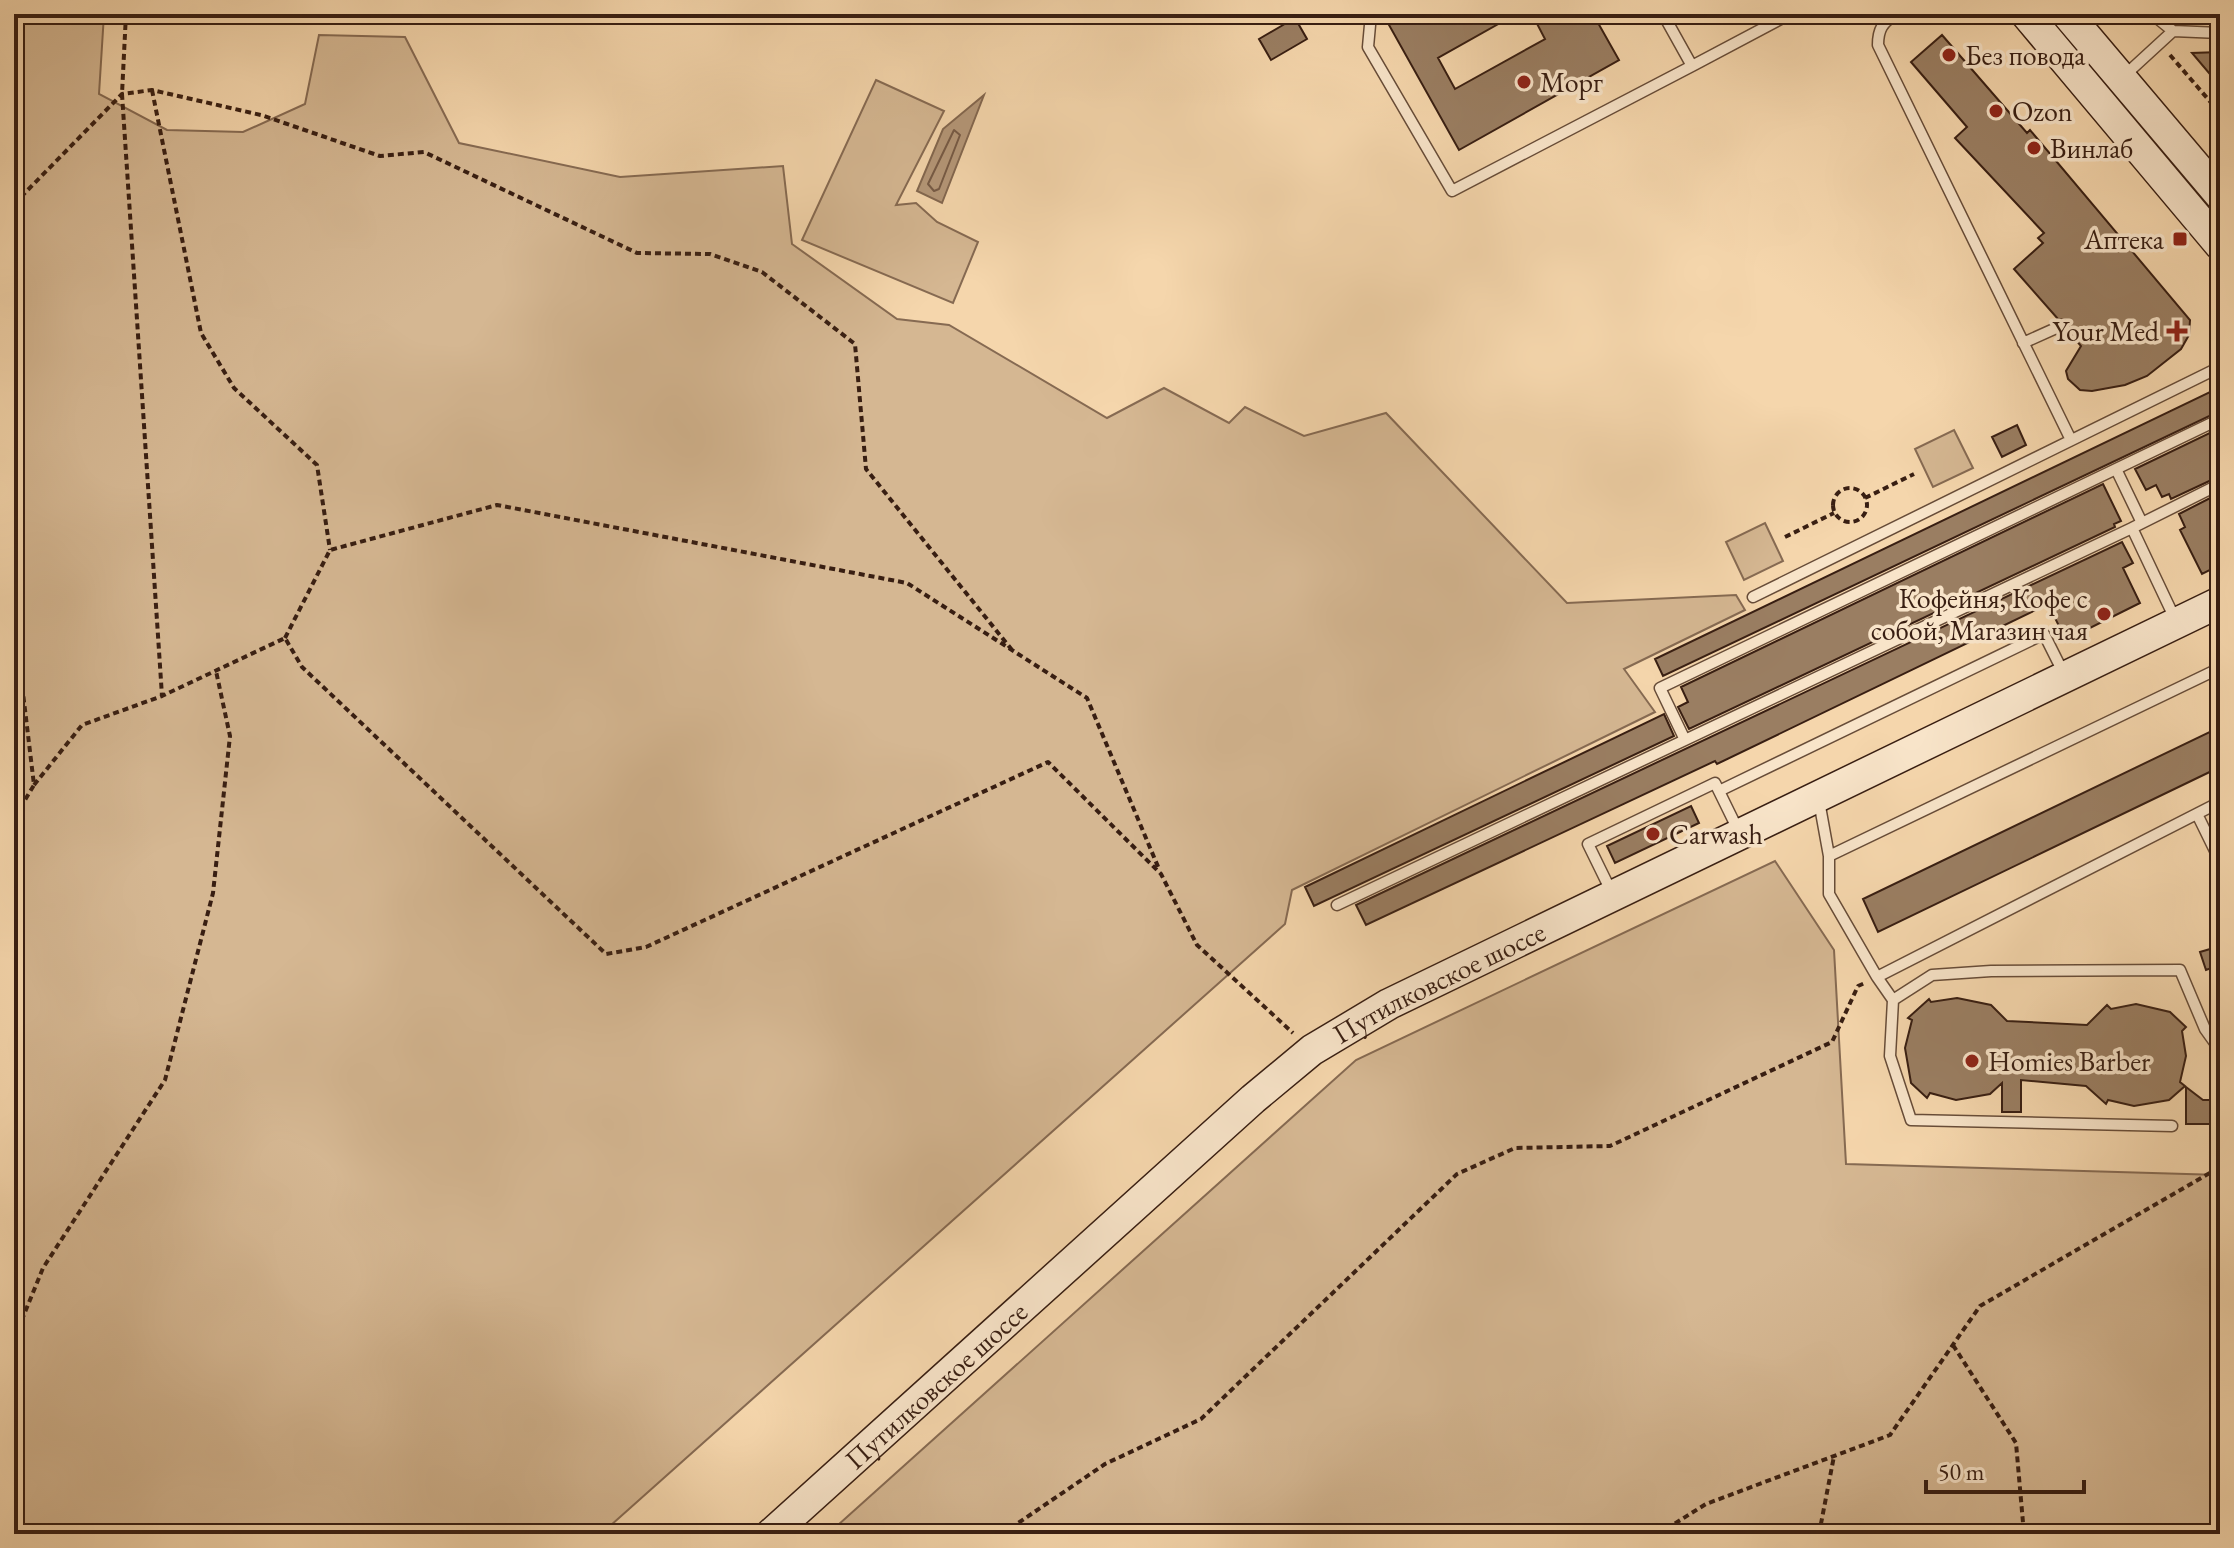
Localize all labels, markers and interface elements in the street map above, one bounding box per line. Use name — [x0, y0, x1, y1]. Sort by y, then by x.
place label: Без повода — [1965, 37, 2086, 73]
marker: Без повода — [1940, 46, 1958, 64]
place label: Морг — [1540, 64, 1603, 100]
marker: Морг — [1515, 73, 1533, 91]
place label: Ozon — [2012, 93, 2073, 129]
marker: Ozon — [1987, 102, 2005, 120]
place label: Винлаб — [2050, 130, 2133, 166]
marker: Винлаб — [2025, 139, 2043, 157]
place label: Аптека — [2083, 221, 2165, 257]
marker: Аптека — [2171, 230, 2189, 248]
place label: Your Med — [2053, 313, 2160, 349]
marker: Your Med — [2166, 320, 2188, 342]
place label: Кофейня, Кофе с собой, Магазин чая — [1871, 580, 2088, 648]
marker: Кофейня, Кофе с собой, Магазин чая — [2095, 605, 2113, 623]
place label: Carwash — [1669, 816, 1763, 852]
marker: Carwash — [1644, 825, 1662, 843]
street label: Путилковское шоссе — [1326, 913, 1551, 1052]
place label: Homies Barber — [1988, 1043, 2151, 1079]
marker: Homies Barber — [1963, 1052, 1981, 1070]
street label: Путилковское шоссе — [837, 1294, 1035, 1477]
scale bar — [1926, 1444, 2084, 1494]
text: 50 m — [1938, 1456, 1985, 1487]

